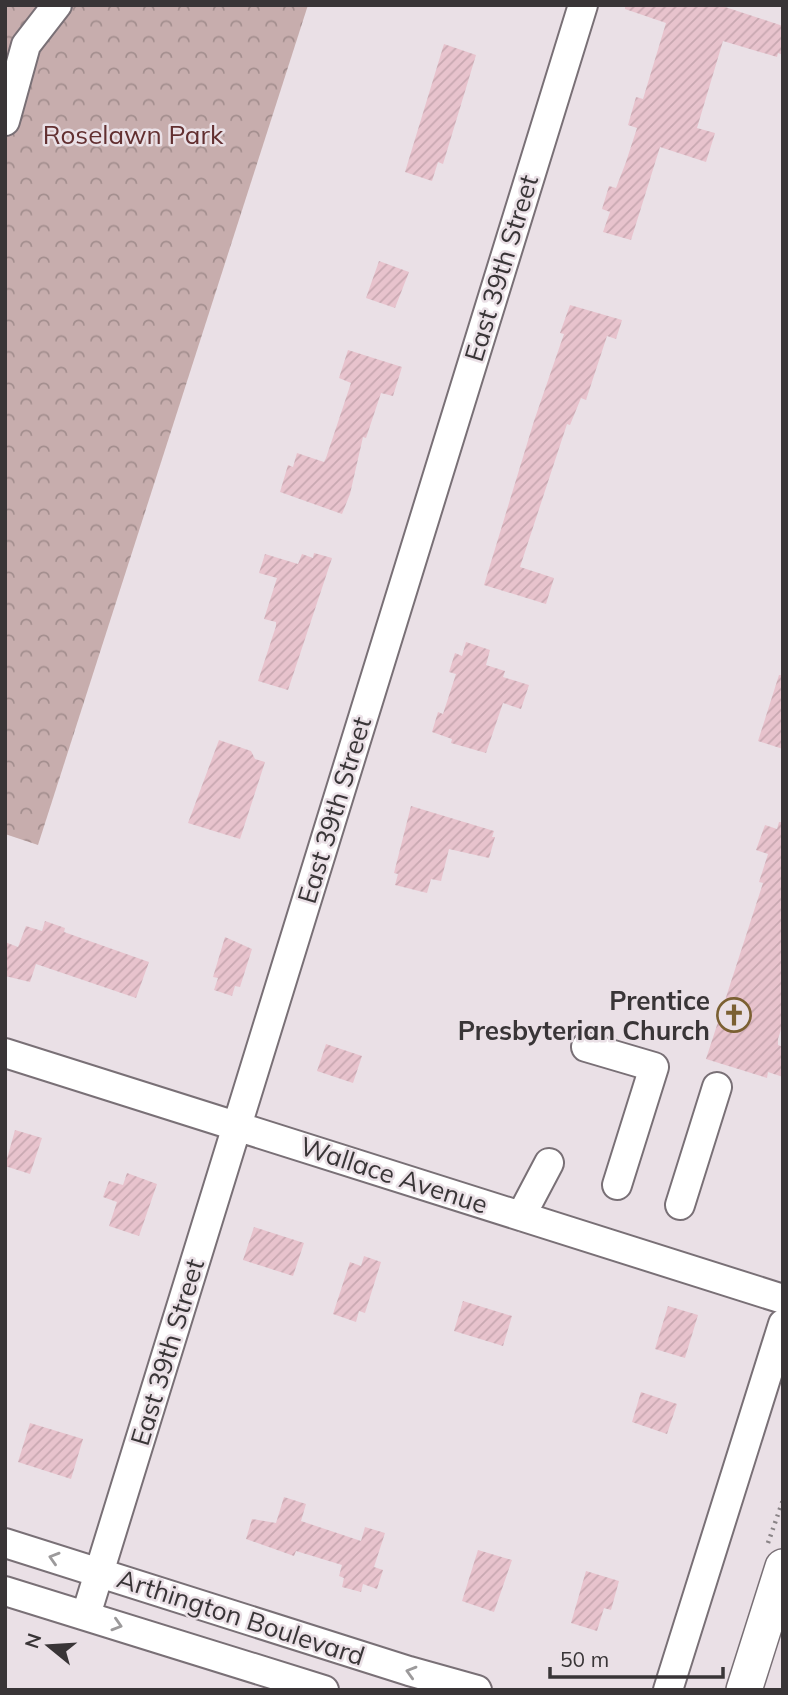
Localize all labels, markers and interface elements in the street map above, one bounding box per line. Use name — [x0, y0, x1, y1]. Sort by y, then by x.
park label: Roselawn Park — [43, 118, 224, 151]
street label: East 39th Street — [457, 171, 545, 365]
street label: East 39th Street — [290, 713, 378, 907]
place label: Prentice Presbyterian Church — [458, 984, 710, 1047]
church icon: Prentice Presbyterian Church — [715, 996, 753, 1034]
street label: Wallace Avenue — [296, 1129, 492, 1221]
street label: East 39th Street — [123, 1255, 211, 1449]
one-way arrow — [49, 1552, 61, 1566]
street label: Arthington Boulevard — [113, 1561, 369, 1673]
north arrow — [14, 1611, 84, 1681]
one-way arrow — [111, 1616, 123, 1631]
text: N — [19, 1630, 46, 1651]
scale bar — [550, 1636, 723, 1680]
text: 50 m — [560, 1646, 609, 1672]
one-way arrow — [405, 1665, 417, 1680]

